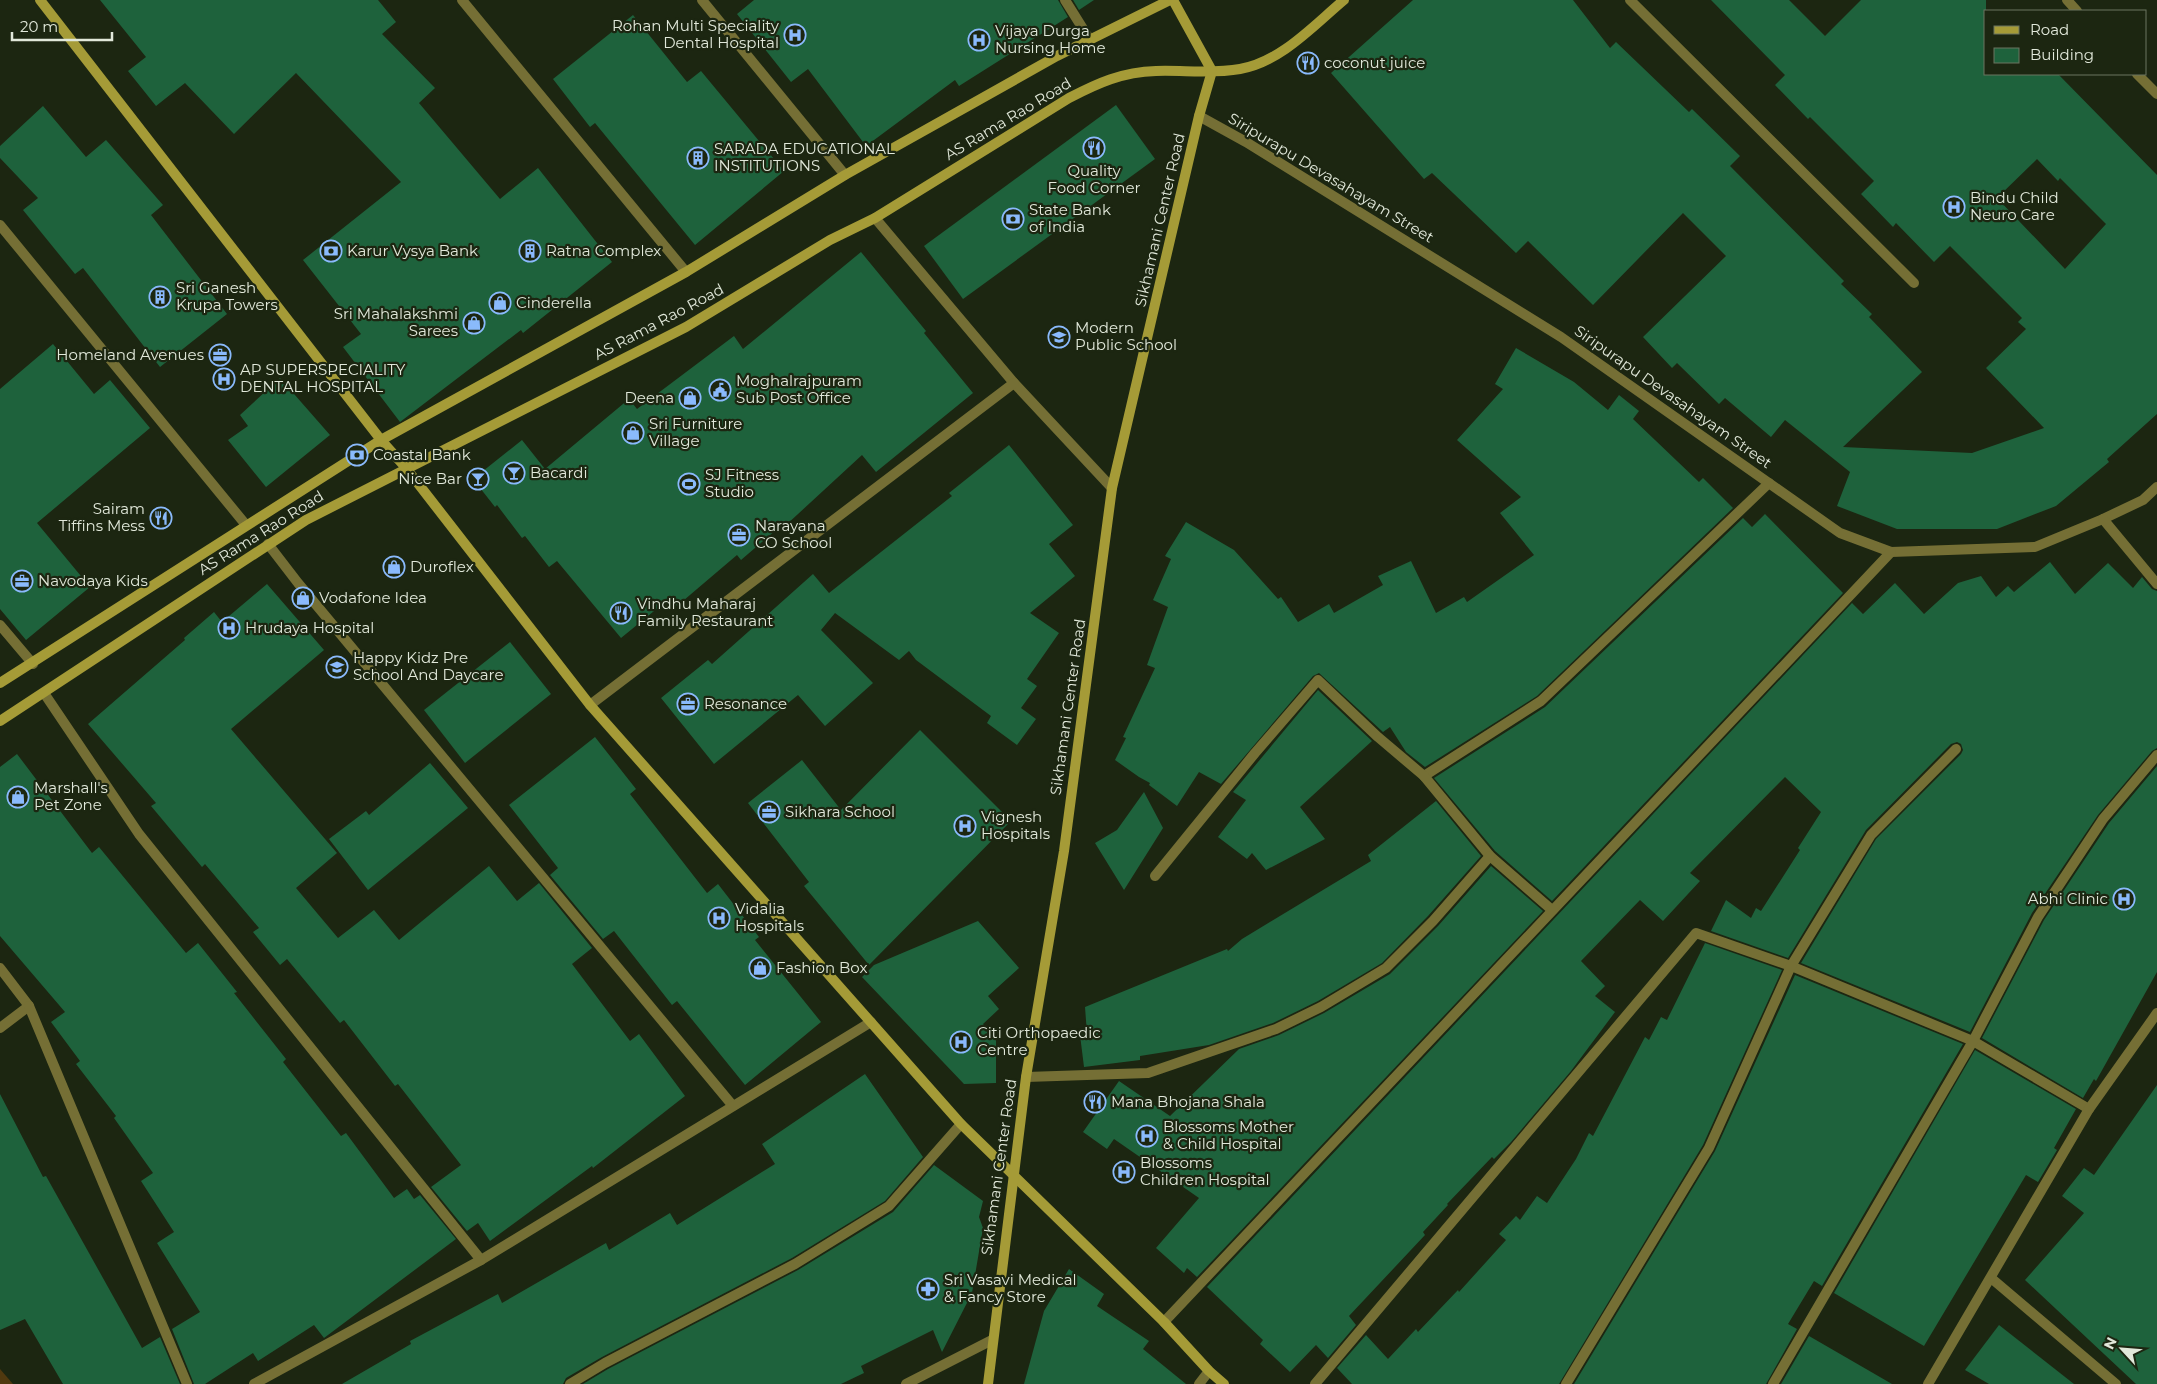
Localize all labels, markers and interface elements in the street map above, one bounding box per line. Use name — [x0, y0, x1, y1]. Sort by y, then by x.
scale bar — [12, 10, 112, 42]
legend — [1984, 10, 2147, 75]
place label: Rohan Multi Speciality Dental Hospital — [612, 16, 780, 52]
text: 20 m — [20, 17, 58, 36]
text: Road — [2030, 20, 2069, 39]
place label: Vijaya Durga Nursing Home — [995, 21, 1106, 57]
hospital icon: Rohan Multi Speciality Dental Hospital — [783, 23, 807, 47]
hospital icon: Vijaya Durga Nursing Home — [967, 28, 991, 52]
text: Building — [2030, 45, 2094, 64]
restaurant icon: coconut juice — [1296, 51, 1320, 75]
place label: coconut juice — [1324, 53, 1425, 72]
street label: AS Rama Rao Road — [941, 73, 1075, 164]
street label: Siripurapu Devasahayam Street — [1225, 108, 1438, 247]
street label: Sikhamani Center Road — [1130, 131, 1189, 309]
restaurant icon: Quality Food Corner — [1082, 136, 1106, 160]
place label: SARADA EDUCATIONAL INSTITUTIONS — [714, 139, 895, 175]
building icon: SARADA EDUCATIONAL INSTITUTIONS — [686, 146, 710, 170]
place label: Quality Food Corner — [1048, 161, 1140, 197]
place label: Bindu Child Neuro Care — [1970, 188, 2059, 224]
hospital icon: Bindu Child Neuro Care — [1942, 195, 1966, 219]
place label: State Bank of India — [1029, 200, 1111, 236]
bank icon: State Bank of India — [1001, 207, 1025, 231]
bank icon: Karur Vysya Bank — [319, 239, 343, 263]
building icon: Ratna Complex — [518, 239, 542, 263]
place label: Karur Vysya Bank — [347, 241, 478, 260]
place label: Ratna Complex — [546, 241, 661, 260]
place label: Sri Ganesh Krupa Towers — [176, 278, 278, 314]
street label: AS Rama Rao Road — [591, 279, 727, 364]
building icon: Sri Ganesh Krupa Towers — [148, 285, 172, 309]
shop icon: Cinderella — [488, 291, 512, 315]
place label: Cinderella — [516, 293, 592, 312]
place label: Sri Mahalakshmi Sarees — [334, 304, 458, 340]
shop icon: Sri Mahalakshmi Sarees — [462, 311, 486, 335]
place label: Modern Public School — [1075, 318, 1177, 354]
street label: Siripurapu Devasahayam Street — [1571, 321, 1776, 472]
school or university icon: Modern Public School — [1047, 325, 1071, 349]
office icon: Homeland Avenues — [208, 343, 232, 367]
place label: Homeland Avenues — [56, 345, 204, 364]
place label: AP SUPERSPECIALITY DENTAL HOSPITAL — [240, 360, 406, 396]
hospital icon: AP SUPERSPECIALITY DENTAL HOSPITAL — [212, 367, 236, 391]
place label: Moghalrajpuram Sub Post Office — [736, 371, 862, 407]
public building icon: Moghalrajpuram Sub Post Office — [708, 378, 732, 402]
shop icon: Deena — [678, 386, 702, 410]
place label: Deena — [624, 388, 674, 407]
place label: Sri Furniture Village — [649, 414, 742, 450]
shop icon: Sri Furniture Village — [621, 421, 645, 445]
bank icon: Coastal Bank — [345, 443, 369, 467]
place label: Coastal Bank — [373, 445, 471, 464]
bar icon: Bacardi — [502, 461, 526, 485]
place label: Bacardi — [530, 463, 588, 482]
place label: SJ Fitness Studio — [705, 465, 779, 501]
bar icon: Nice Bar — [466, 467, 490, 491]
place label: Nice Bar — [398, 469, 462, 488]
sports icon: SJ Fitness Studio — [677, 472, 701, 496]
street label: AS Rama Rao Road — [194, 486, 327, 579]
place label: Sairam Tiffins Mess — [59, 499, 145, 535]
restaurant icon: Sairam Tiffins Mess — [149, 506, 173, 530]
place label: Narayana CO School — [755, 516, 832, 552]
office icon: Narayana CO School — [727, 523, 751, 547]
shop icon: Duroflex — [382, 555, 406, 579]
place label: Duroflex — [410, 557, 474, 576]
office icon: Navodaya Kids — [10, 569, 34, 593]
place label: Navodaya Kids — [38, 571, 148, 590]
shop icon: Vodafone Idea — [291, 586, 315, 610]
place label: Vodafone Idea — [319, 588, 427, 607]
place label: Vindhu Maharaj Family Restaurant — [637, 594, 773, 630]
restaurant icon: Vindhu Maharaj Family Restaurant — [609, 601, 633, 625]
hospital icon: Hrudaya Hospital — [217, 616, 241, 640]
place label: Hrudaya Hospital — [245, 618, 374, 637]
street label: Sikhamani Center Road — [1046, 618, 1089, 796]
place label: Happy Kidz Pre School And Daycare — [353, 648, 504, 684]
school or university icon: Happy Kidz Pre School And Daycare — [325, 655, 349, 679]
office icon: Resonance — [676, 692, 700, 716]
place label: Resonance — [704, 694, 787, 713]
place label: Marshall's Pet Zone — [34, 778, 108, 814]
shop icon: Marshall's Pet Zone — [6, 785, 30, 809]
office icon: Sikhara School — [757, 800, 781, 824]
place label: Sikhara School — [785, 802, 895, 821]
place label: Vignesh Hospitals — [981, 807, 1050, 843]
hospital icon: Vignesh Hospitals — [953, 814, 977, 838]
hospital icon: Abhi Clinic — [2112, 887, 2136, 911]
place label: Abhi Clinic — [2028, 889, 2108, 908]
place label: Vidalia Hospitals — [735, 899, 804, 935]
hospital icon: Vidalia Hospitals — [707, 906, 731, 930]
shop icon: Fashion Box — [748, 956, 772, 980]
place label: Fashion Box — [776, 958, 867, 977]
place label: Citi Orthopaedic Centre — [977, 1023, 1101, 1059]
hospital icon: Citi Orthopaedic Centre — [949, 1030, 973, 1054]
street label: Sikhamani Center Road — [977, 1078, 1020, 1256]
restaurant icon: Mana Bhojana Shala — [1083, 1090, 1107, 1114]
place label: Mana Bhojana Shala — [1111, 1092, 1265, 1111]
place label: Blossoms Mother & Child Hospital — [1163, 1117, 1294, 1153]
hospital icon: Blossoms Mother & Child Hospital — [1135, 1124, 1159, 1148]
place label: Blossoms Children Hospital — [1140, 1153, 1270, 1189]
hospital icon: Blossoms Children Hospital — [1112, 1160, 1136, 1184]
place label: Sri Vasavi Medical & Fancy Store — [944, 1270, 1077, 1306]
pharmacy icon: Sri Vasavi Medical & Fancy Store — [916, 1277, 940, 1301]
north arrow — [2097, 1324, 2147, 1374]
text: N — [2100, 1334, 2121, 1352]

